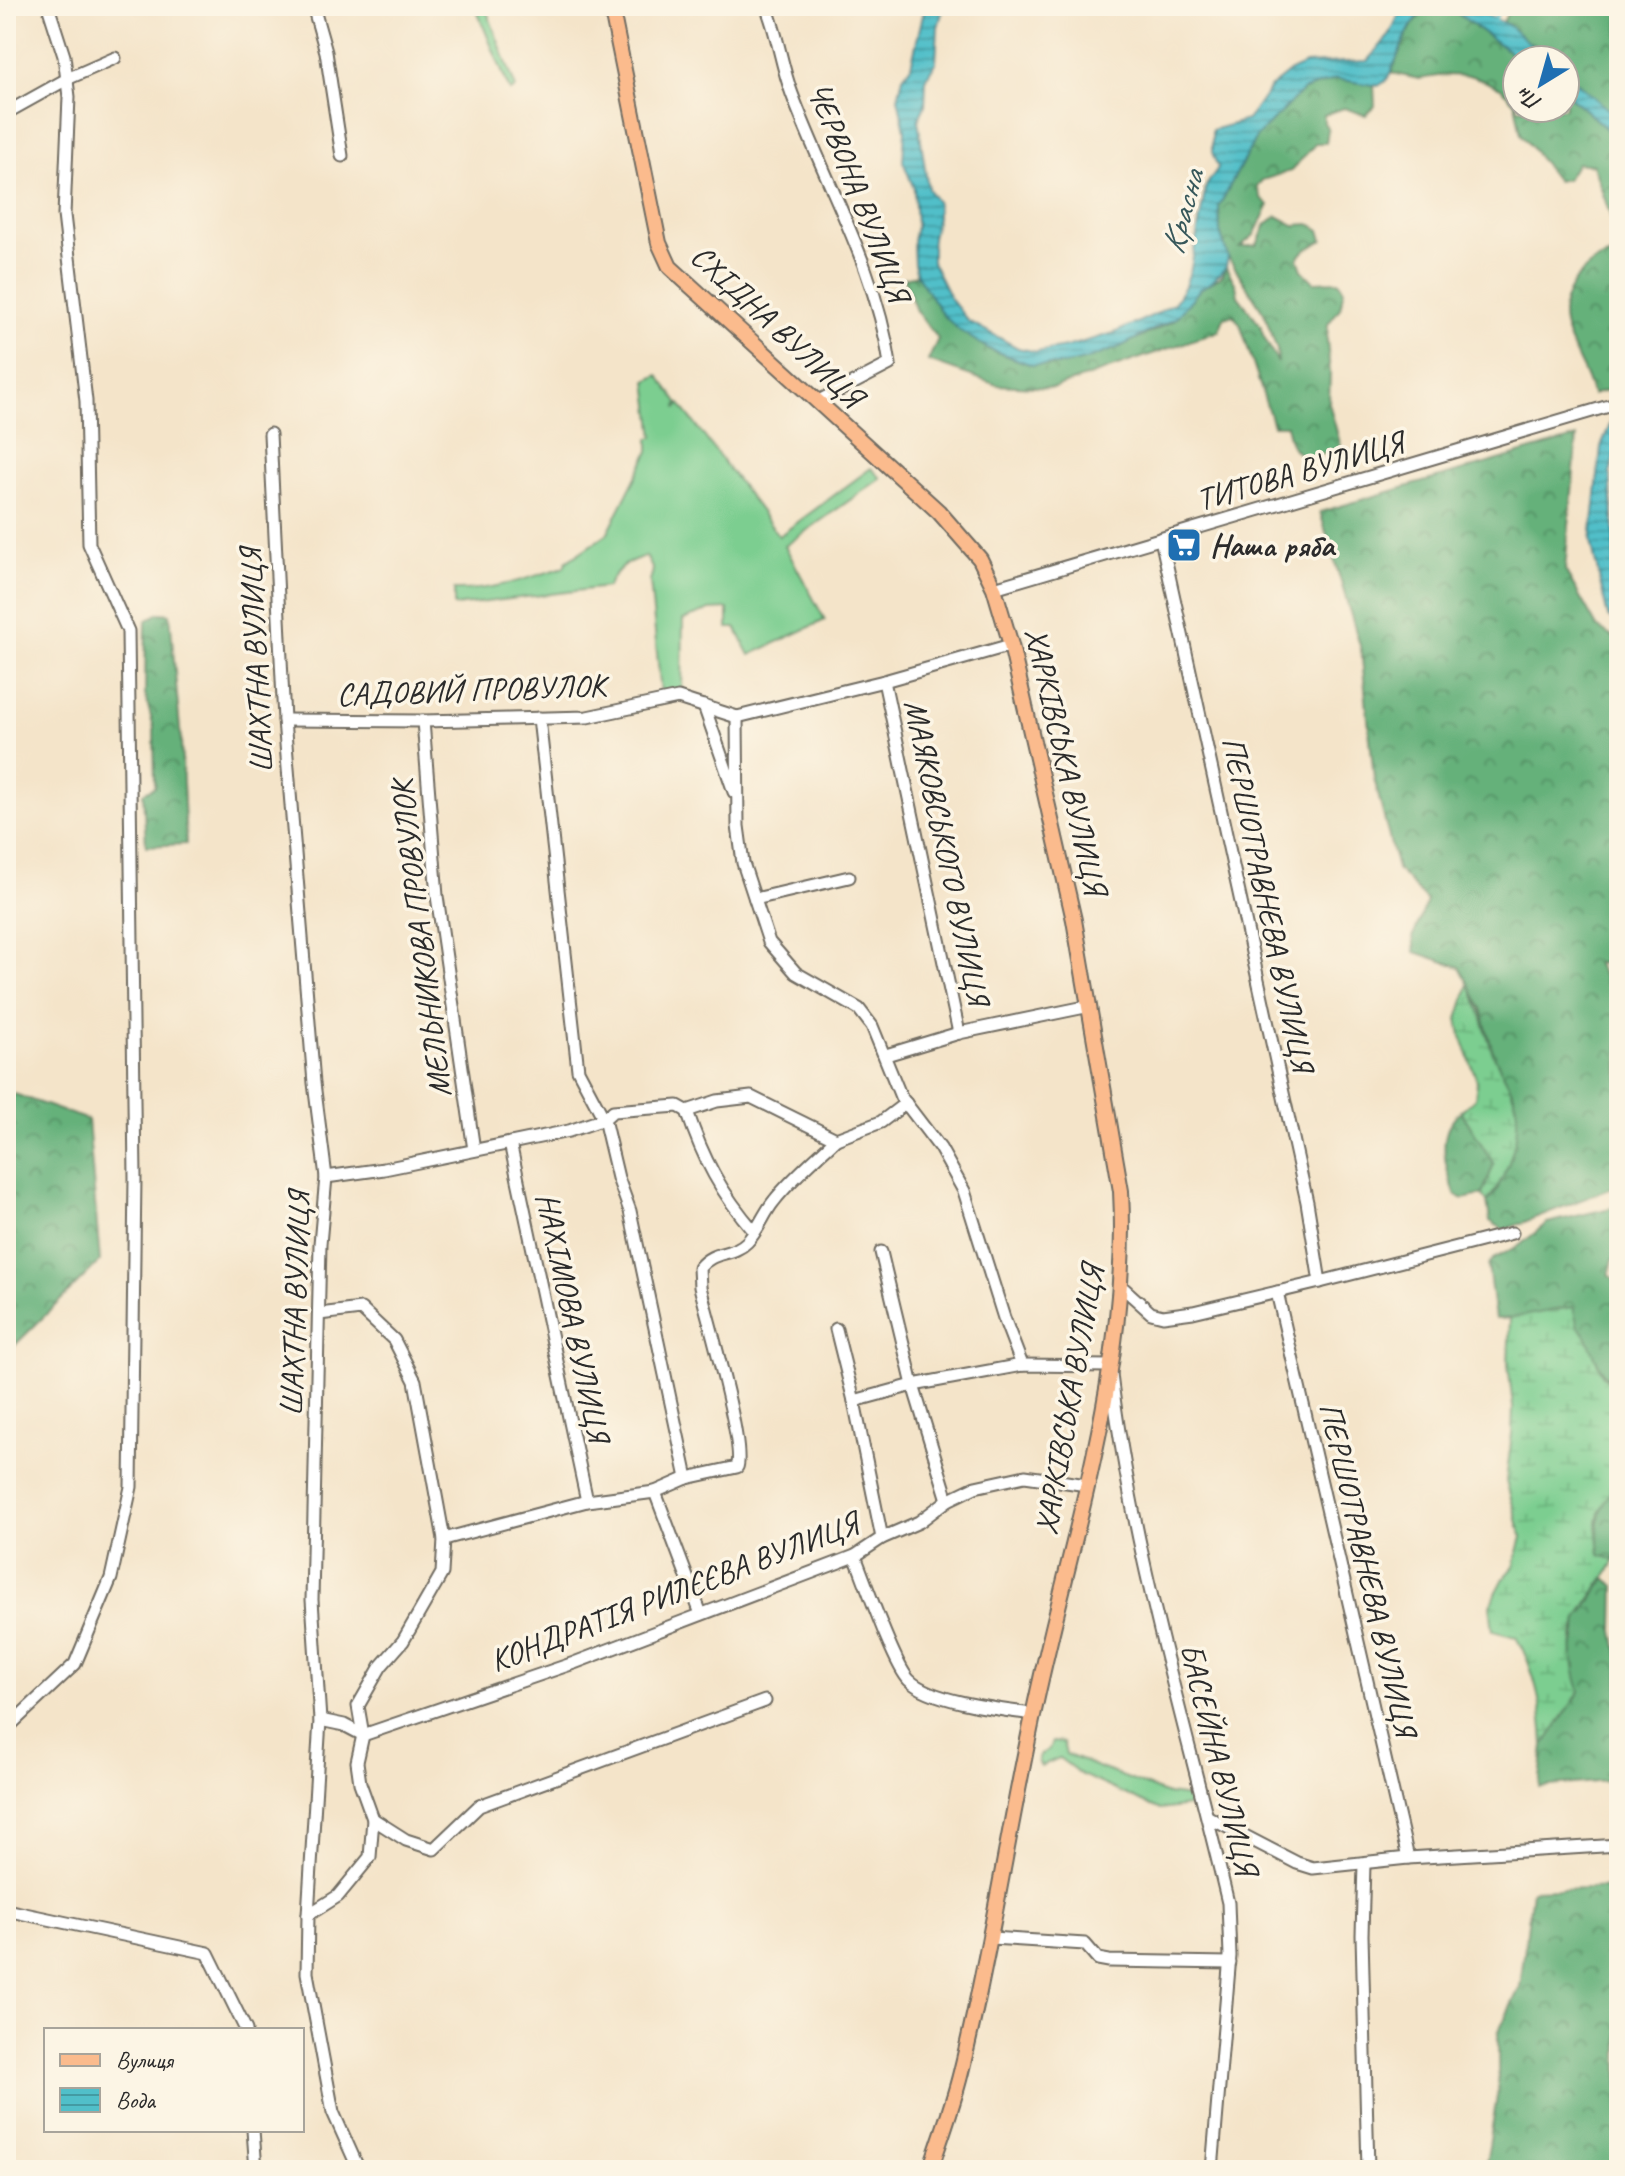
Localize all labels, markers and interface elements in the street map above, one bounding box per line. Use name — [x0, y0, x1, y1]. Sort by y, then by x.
north arrow — [1501, 44, 1581, 124]
street label: ЧЕРВОНА ВУЛИЦЯ — [798, 77, 921, 312]
text: Пн — [1511, 80, 1547, 117]
water label: Красна — [1150, 162, 1215, 258]
street label: СХІДНА ВУЛИЦЯ — [682, 236, 875, 419]
street label: ТИТОВА ВУЛИЦЯ — [1192, 421, 1413, 520]
place label: Наша ряба — [1210, 525, 1337, 566]
supermarket icon: Наша ряба — [1165, 526, 1203, 564]
street label: ШАХТНА ВУЛИЦЯ — [229, 543, 282, 774]
street label: ХАРКІВСЬКА ВУЛИЦЯ — [1015, 624, 1118, 903]
street label: САДОВИЙ ПРОВУЛОК — [336, 665, 611, 715]
street label: МАЯКОВСЬКОГО ВУЛИЦЯ — [895, 696, 1000, 1013]
street label: ПЕРШОТРАВНЕВА ВУЛИЦЯ — [1213, 733, 1324, 1079]
street label: МЕЛЬНИКОВА ПРОВУЛОК — [381, 773, 461, 1099]
street label: ШАХТНА ВУЛИЦЯ — [271, 1186, 320, 1417]
street label: НАХІМОВА ВУЛИЦЯ — [527, 1189, 620, 1450]
street label: ХАРКІВСЬКА ВУЛИЦЯ — [1025, 1258, 1114, 1538]
street label: ПЕРШОТРАВНЕВА ВУЛИЦЯ — [1310, 1398, 1427, 1744]
street label: КОНДРАТІЯ РИЛЄЄВА ВУЛИЦЯ — [484, 1501, 868, 1681]
street label: БАСЕЙНА ВУЛИЦЯ — [1170, 1639, 1269, 1883]
legend — [44, 2028, 304, 2132]
text: Вулиця — [116, 2045, 175, 2075]
text: Вода — [116, 2085, 156, 2115]

